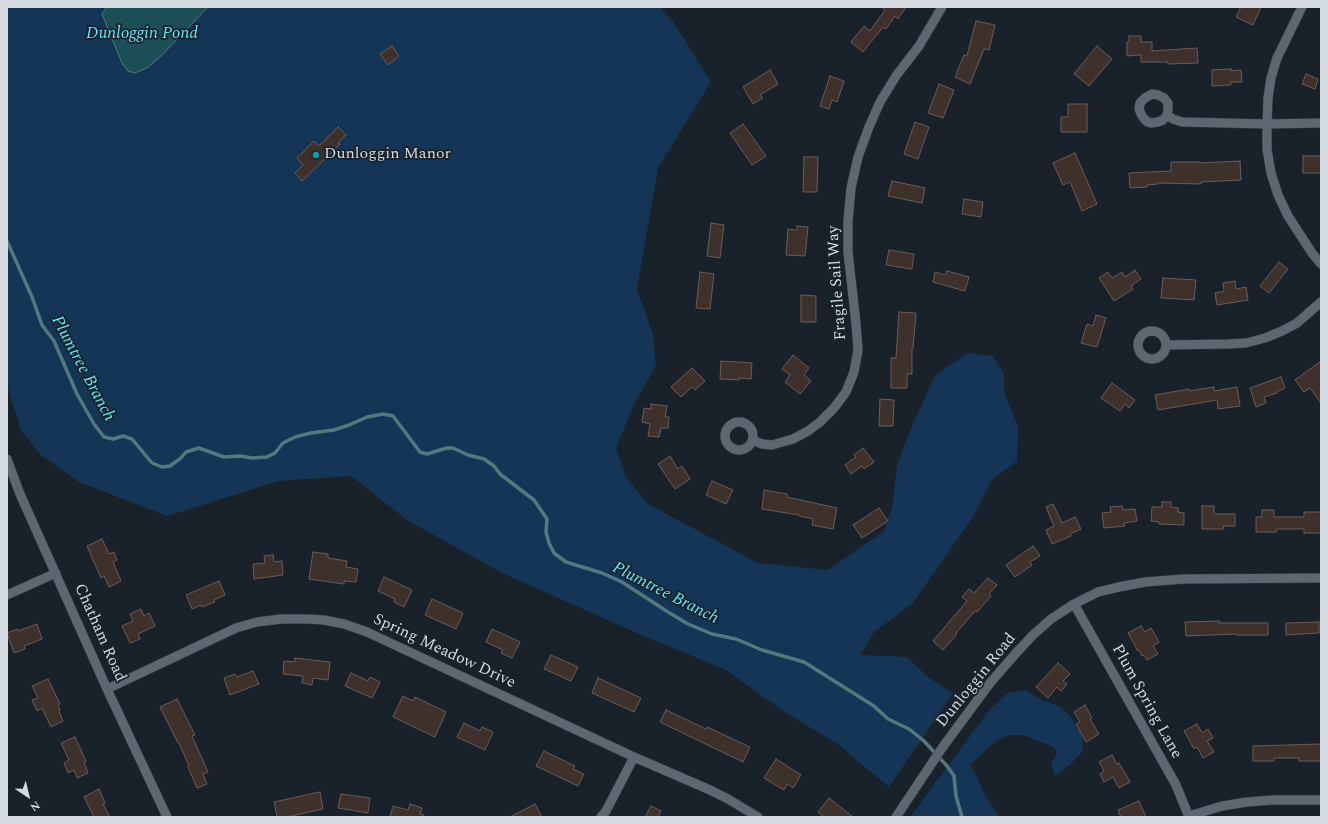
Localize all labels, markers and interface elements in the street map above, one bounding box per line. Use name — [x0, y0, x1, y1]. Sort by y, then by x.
water label: Dunloggin Pond — [86, 25, 198, 45]
place label: Dunloggin Manor — [324, 145, 451, 165]
marker: Dunloggin Manor — [311, 150, 321, 160]
street label: Fragile Sail Way — [824, 225, 852, 341]
water label: Plumtree Branch — [46, 313, 118, 425]
water label: Plumtree Branch — [608, 558, 722, 630]
street label: Chatham Road — [69, 581, 129, 685]
street label: Spring Meadow Drive — [370, 611, 518, 693]
street label: Dunloggin Road — [933, 630, 1021, 732]
street label: Plum Spring Lane — [1107, 642, 1185, 762]
north arrow — [8, 776, 48, 816]
text: N — [27, 797, 44, 816]

